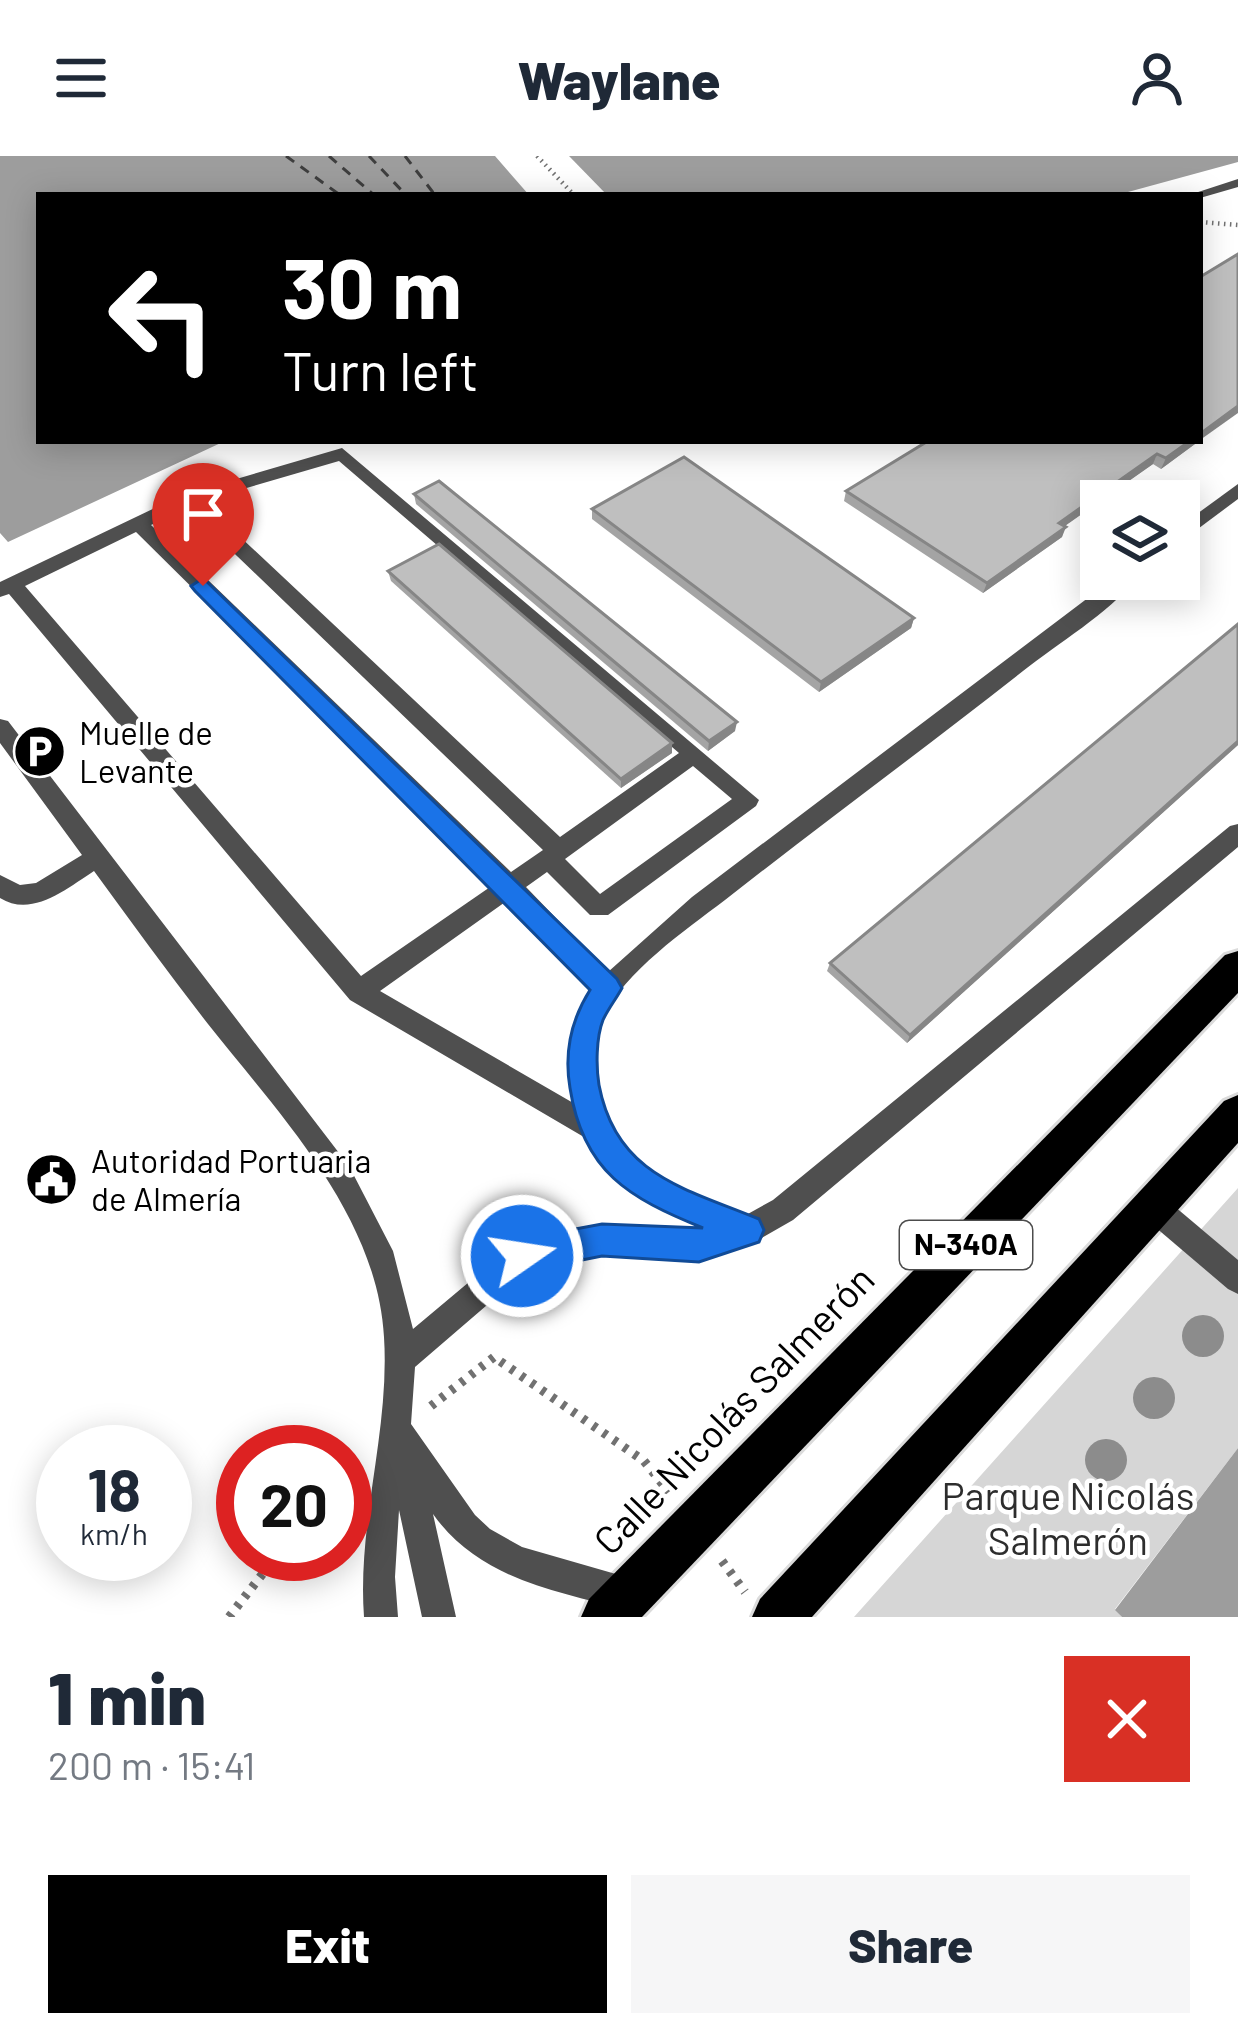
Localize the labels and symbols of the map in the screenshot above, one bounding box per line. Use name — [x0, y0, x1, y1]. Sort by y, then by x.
pin — [152, 463, 254, 586]
place label: Muelle de Levante — [79, 712, 213, 790]
parking icon: Muelle de Levante — [12, 724, 68, 780]
place label: Autoridad Portuaria de Almería — [91, 1140, 371, 1218]
public building icon: Autoridad Portuaria de Almería — [24, 1152, 80, 1208]
position arrow — [459, 1193, 585, 1319]
road number: N-340A — [900, 1221, 1032, 1269]
street label: Calle Nicolás Salmerón — [583, 1255, 883, 1563]
speed limit sign: 20 — [216, 1425, 372, 1581]
park label: Parque Nicolás Salmerón — [942, 1471, 1195, 1563]

